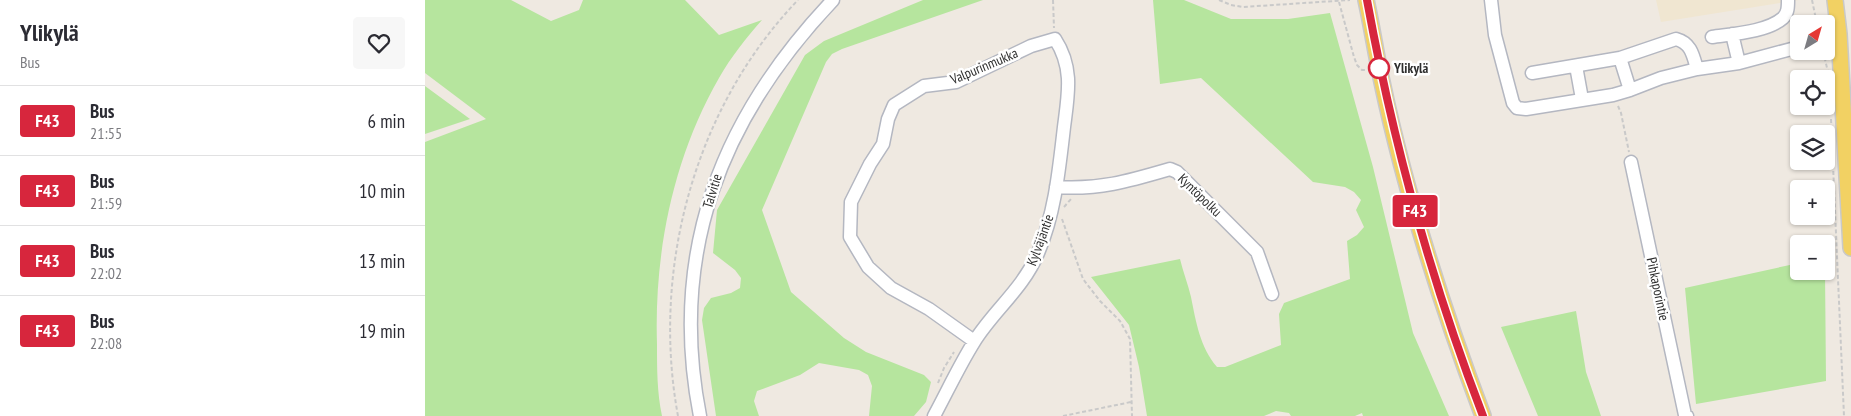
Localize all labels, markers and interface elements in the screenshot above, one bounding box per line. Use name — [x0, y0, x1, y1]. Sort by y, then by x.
north arrow — [1790, 15, 1835, 60]
map controls — [1790, 15, 1835, 280]
text: Ylikylä — [20, 17, 79, 48]
button: heart — [353, 17, 405, 69]
street label: Valpurinmukka — [947, 44, 1020, 89]
text: Bus — [20, 52, 40, 72]
marker: Ylikylä — [1368, 57, 1390, 79]
place label: Ylikylä — [1393, 59, 1428, 77]
button: locate — [1790, 70, 1835, 115]
text: Bus — [90, 99, 114, 123]
text: F43 — [35, 109, 60, 132]
text: 6 min — [368, 109, 405, 133]
text: 21:55 — [90, 123, 122, 143]
button: layers — [1790, 125, 1835, 170]
text: Bus — [90, 169, 114, 193]
street label: Kyntöpolku — [1174, 170, 1226, 220]
street label: Talvitie — [698, 171, 726, 210]
text: F43 — [35, 179, 60, 202]
text: 10 min — [359, 179, 405, 203]
button: + — [1790, 180, 1835, 225]
text: 21:59 — [90, 193, 122, 213]
line badge: F43 — [1386, 195, 1444, 227]
text: F43 — [1403, 199, 1427, 222]
street label: Kylväjäntie — [1022, 212, 1058, 268]
button: − — [1790, 235, 1835, 280]
text: Bus — [90, 239, 114, 263]
text: F43 — [35, 249, 60, 272]
text: 13 min — [359, 249, 405, 273]
street label: Pihkaporintie — [1643, 256, 1674, 323]
text: 22:02 — [90, 263, 122, 283]
text: Bus — [90, 309, 114, 333]
text: F43 — [35, 319, 60, 342]
text: 19 min — [359, 319, 405, 343]
text: 22:08 — [90, 333, 122, 353]

